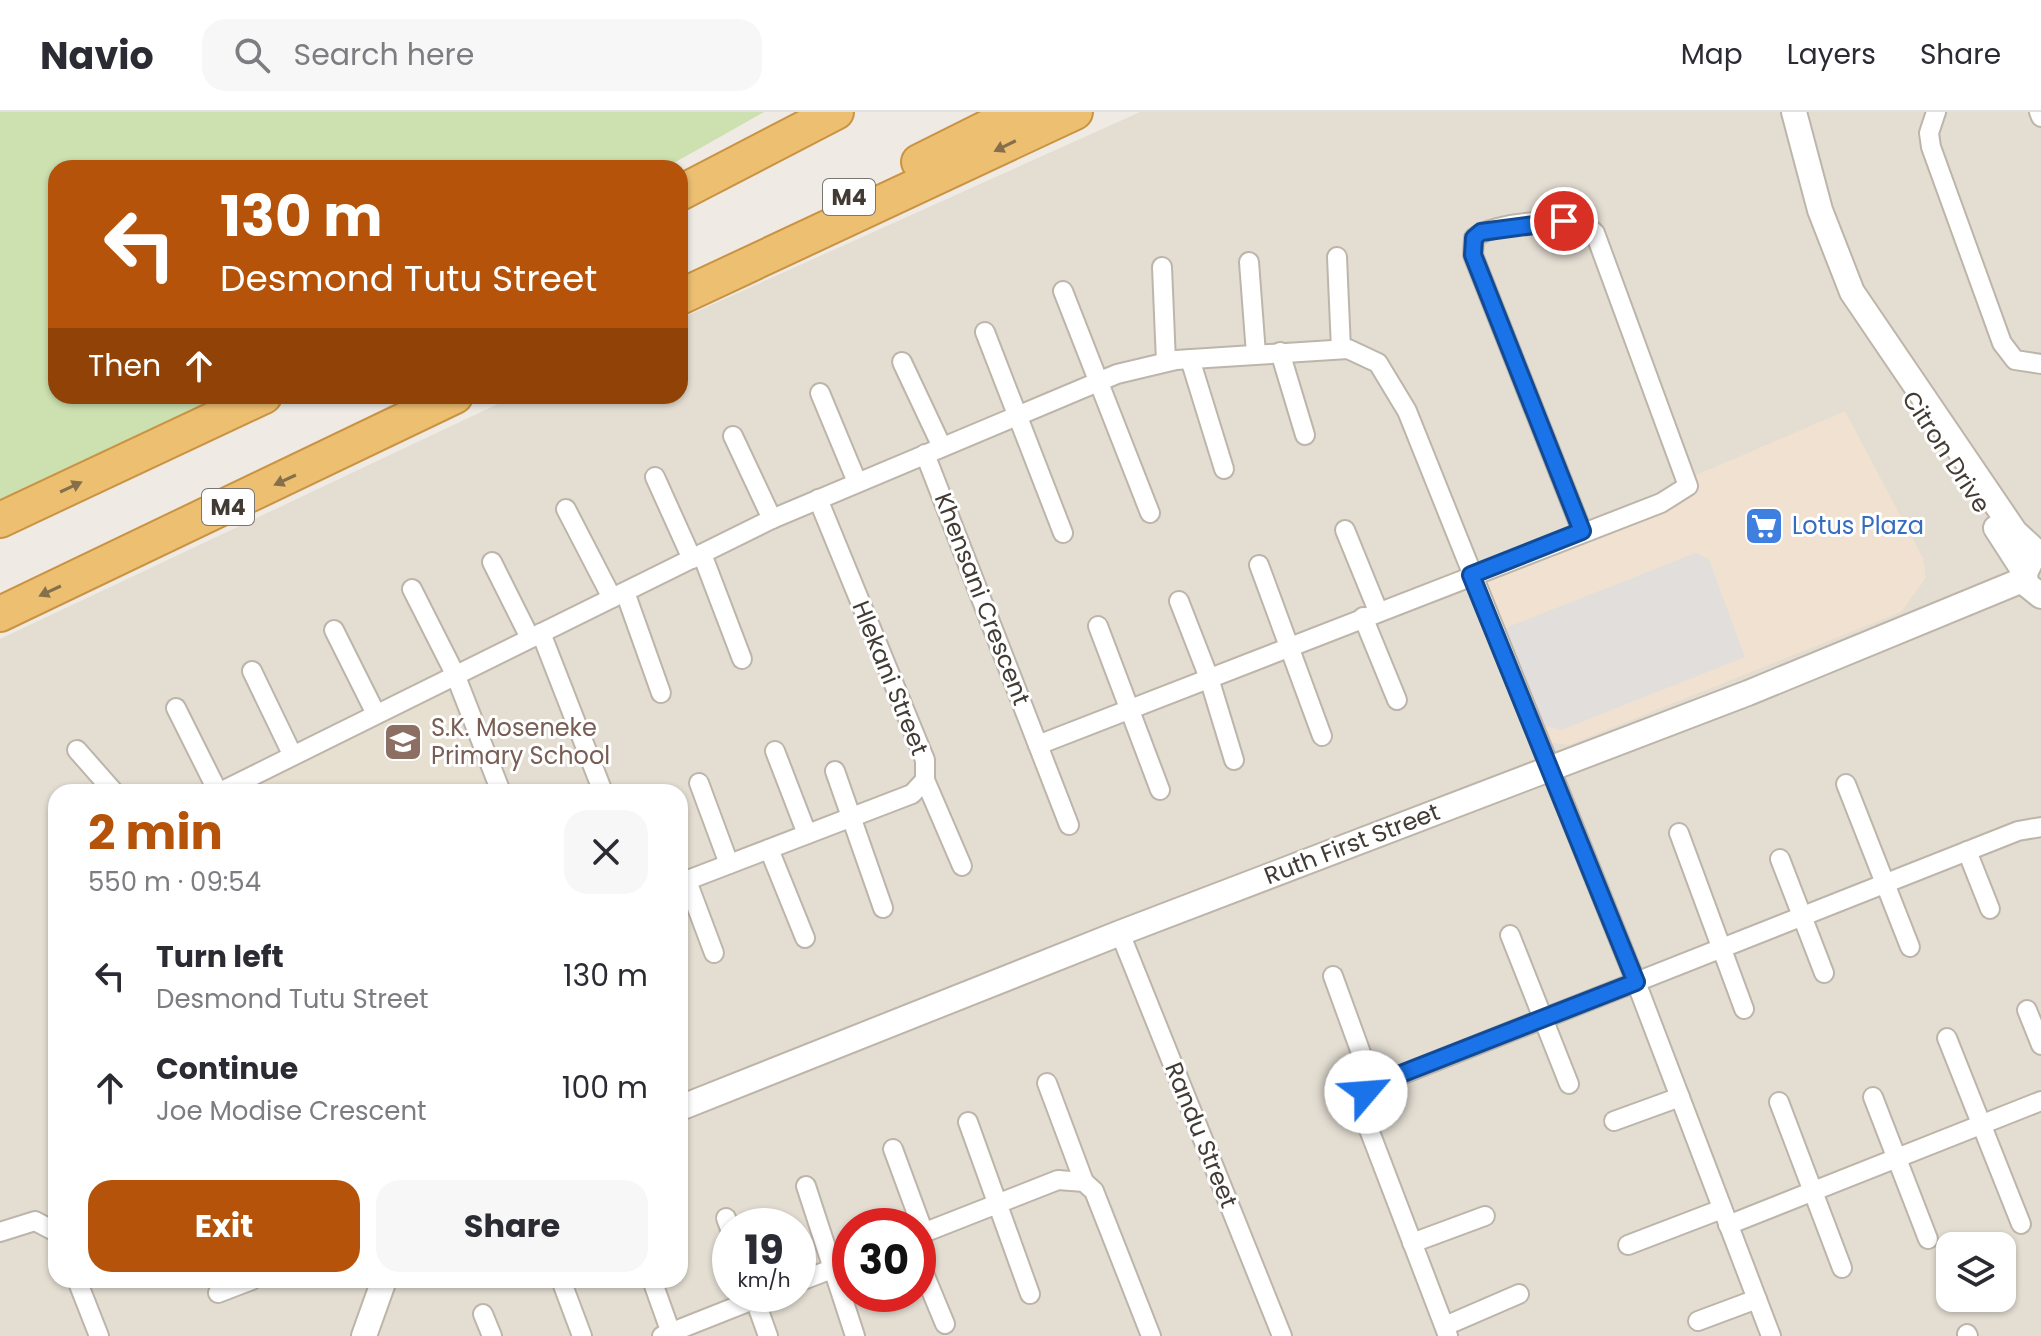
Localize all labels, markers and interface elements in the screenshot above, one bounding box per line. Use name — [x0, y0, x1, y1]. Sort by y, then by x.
search box — [202, 19, 762, 91]
text: Navio — [40, 29, 154, 82]
icon: search — [230, 33, 274, 77]
text: Search here — [294, 33, 474, 76]
text: Map — [1681, 35, 1743, 74]
text: Layers — [1787, 35, 1876, 74]
text: Share — [1920, 35, 2001, 74]
one-way arrow — [993, 139, 1016, 153]
text: 130 m — [220, 177, 383, 256]
road number: M4 — [823, 179, 875, 215]
pin — [1530, 187, 1598, 255]
icon: left — [88, 192, 192, 296]
icon: arrive — [1542, 199, 1586, 243]
text: Desmond Tutu Street — [220, 253, 597, 304]
text: Then — [88, 344, 161, 387]
icon: ahead — [177, 344, 221, 388]
street label: Citron Drive — [1895, 384, 1998, 519]
one-way arrow — [273, 473, 296, 487]
one-way arrow — [59, 480, 82, 494]
street label: Khensani Crescent — [927, 488, 1038, 710]
road number: M4 — [202, 489, 254, 525]
supermarket icon: Lotus Plaza — [1743, 505, 1785, 547]
place label: Lotus Plaza — [1792, 509, 1924, 542]
one-way arrow — [38, 584, 61, 598]
street label: Hlekani Street — [844, 596, 936, 760]
place label: S.K. Moseneke Primary School — [431, 711, 610, 772]
school or university icon: S.K. Moseneke Primary School — [382, 721, 424, 763]
street label: Ruth First Street — [1259, 795, 1444, 892]
text: 2 min — [88, 799, 223, 866]
button: close — [564, 810, 648, 894]
text: 550 m · 09:54 — [88, 864, 261, 900]
text: Turn left — [156, 935, 284, 978]
icon: left — [88, 954, 132, 998]
text: 130 m — [563, 954, 648, 997]
text: Desmond Tutu Street — [156, 981, 429, 1017]
text: Continue — [156, 1047, 298, 1090]
position arrow — [1324, 1050, 1408, 1134]
street label: Randu Street — [1157, 1057, 1246, 1213]
icon: ahead — [88, 1066, 132, 1110]
text: 100 m — [562, 1066, 648, 1109]
text: Joe Modise Crescent — [156, 1093, 427, 1129]
button: Exit — [88, 1180, 360, 1272]
button: Share — [376, 1180, 648, 1272]
speed limit sign: 30 — [832, 1208, 936, 1312]
text: 19 — [744, 1222, 784, 1278]
map controls — [1936, 1232, 2016, 1312]
button: layers — [1936, 1232, 2016, 1312]
text: km/h — [737, 1266, 791, 1294]

